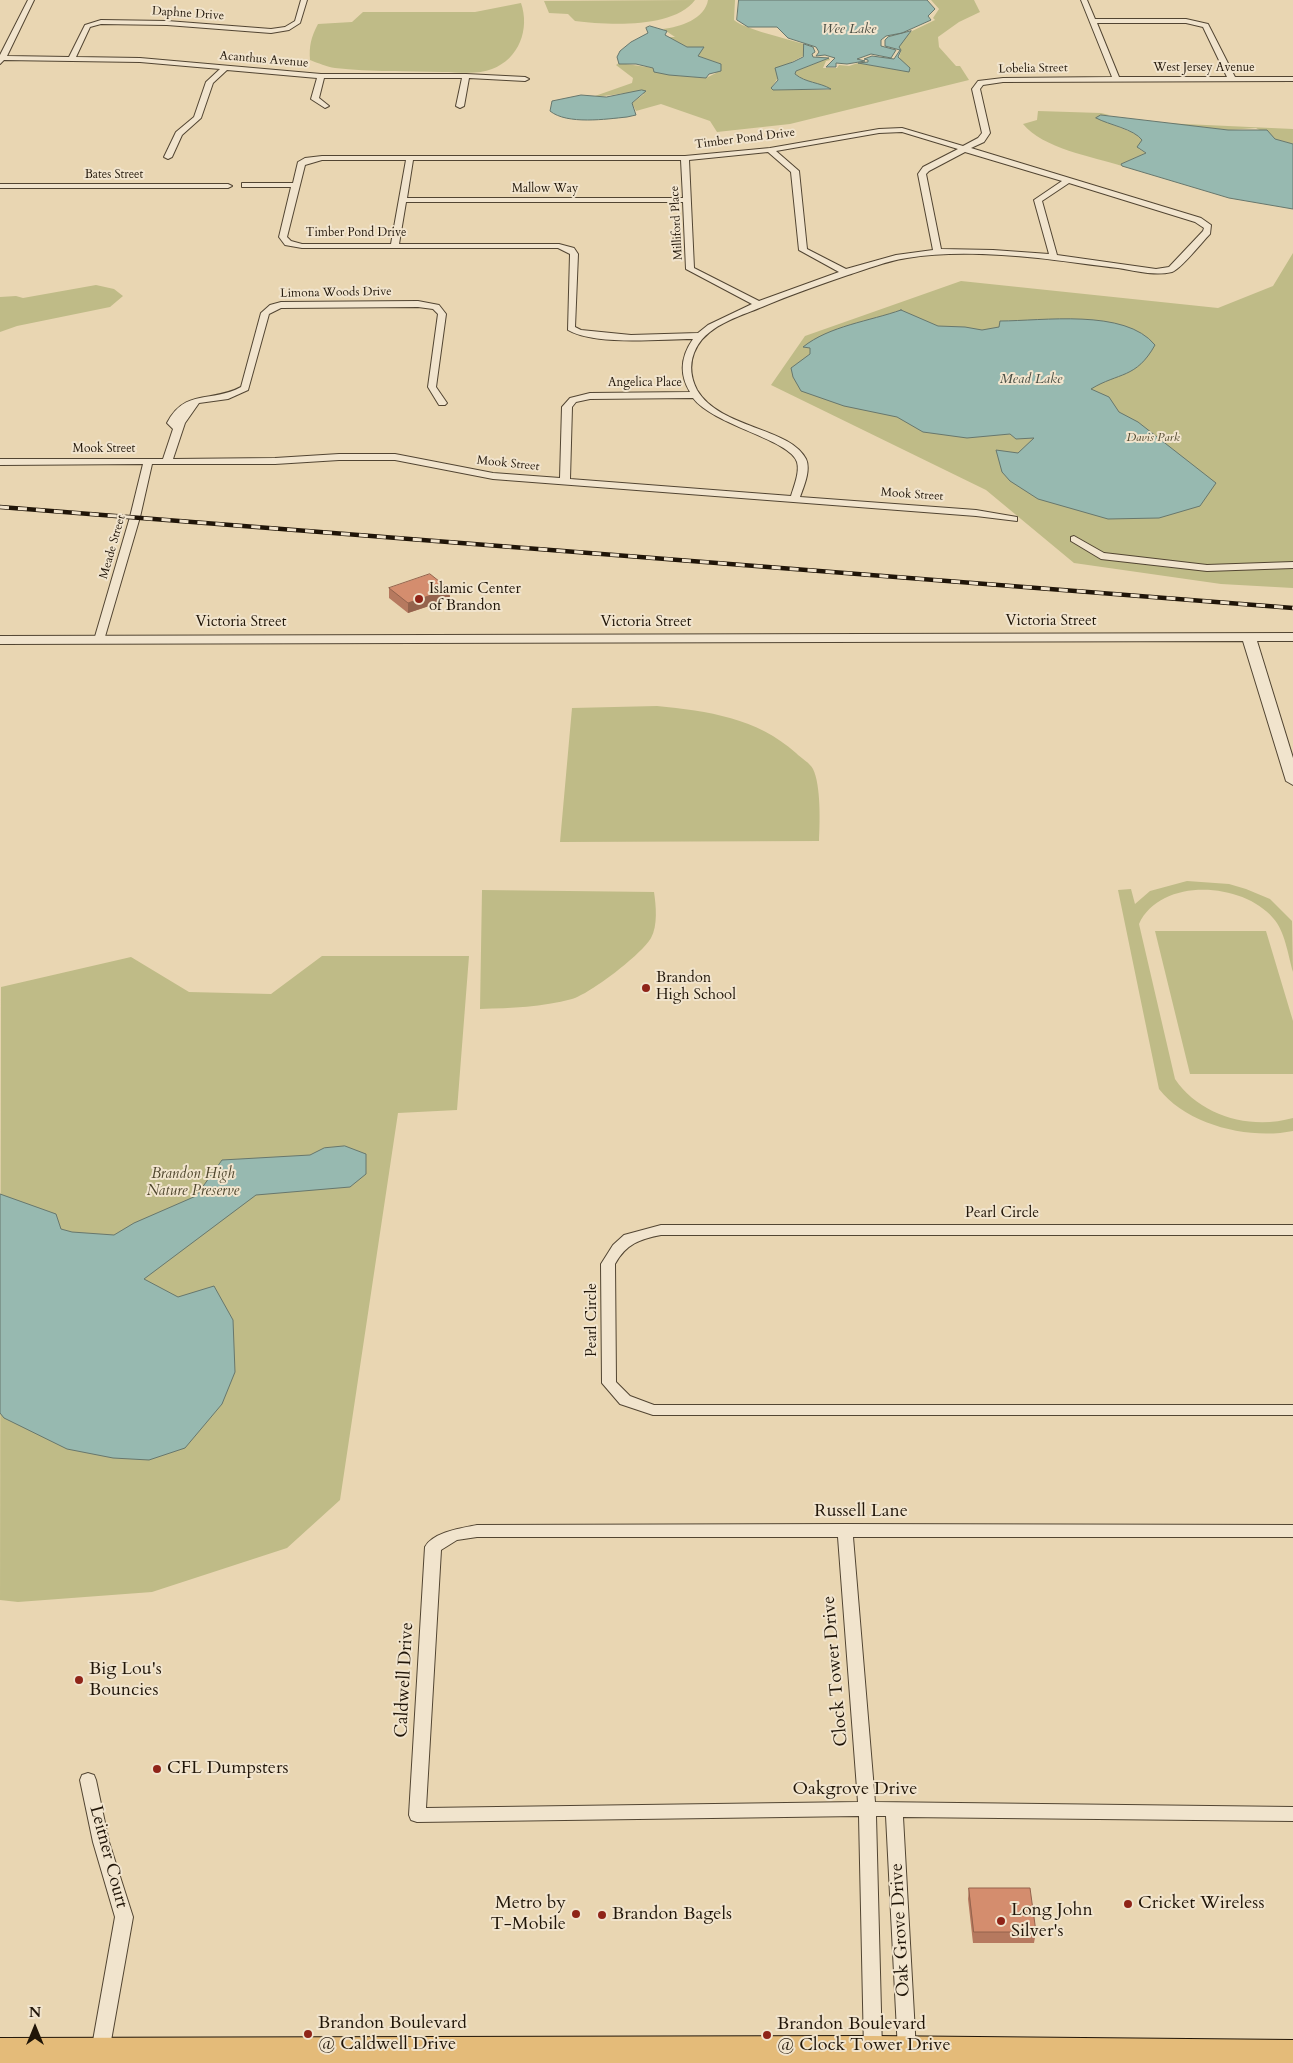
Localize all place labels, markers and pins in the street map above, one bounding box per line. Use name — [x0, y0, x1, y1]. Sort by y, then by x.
place label: Islamic Center of Brandon — [429, 581, 521, 616]
marker: Islamic Center of Brandon — [413, 593, 425, 605]
place label: Brandon High School — [656, 970, 736, 1005]
marker: Brandon High School — [640, 982, 652, 994]
place label: Big Lou's Bouncies — [89, 1659, 162, 1702]
marker: Big Lou's Bouncies — [73, 1674, 85, 1686]
place label: CFL Dumpsters — [167, 1758, 289, 1780]
marker: CFL Dumpsters — [151, 1763, 163, 1775]
place label: Metro by T-Mobile — [491, 1893, 566, 1936]
place label: Cricket Wireless — [1138, 1893, 1264, 1915]
marker: Cricket Wireless — [1122, 1898, 1134, 1910]
place label: Long John Silver's — [1011, 1900, 1093, 1942]
place label: Brandon Bagels — [612, 1904, 732, 1926]
marker: Metro by T-Mobile — [570, 1908, 582, 1920]
marker: Brandon Bagels — [596, 1909, 608, 1921]
marker: Long John Silver's — [995, 1915, 1007, 1927]
place label: Brandon Boulevard @ Caldwell Drive — [318, 2013, 467, 2056]
place label: Brandon Boulevard @ Clock Tower Drive — [777, 2014, 951, 2056]
marker: Brandon Boulevard @ Caldwell Drive — [302, 2028, 314, 2040]
marker: Brandon Boulevard @ Clock Tower Drive — [761, 2029, 773, 2041]

